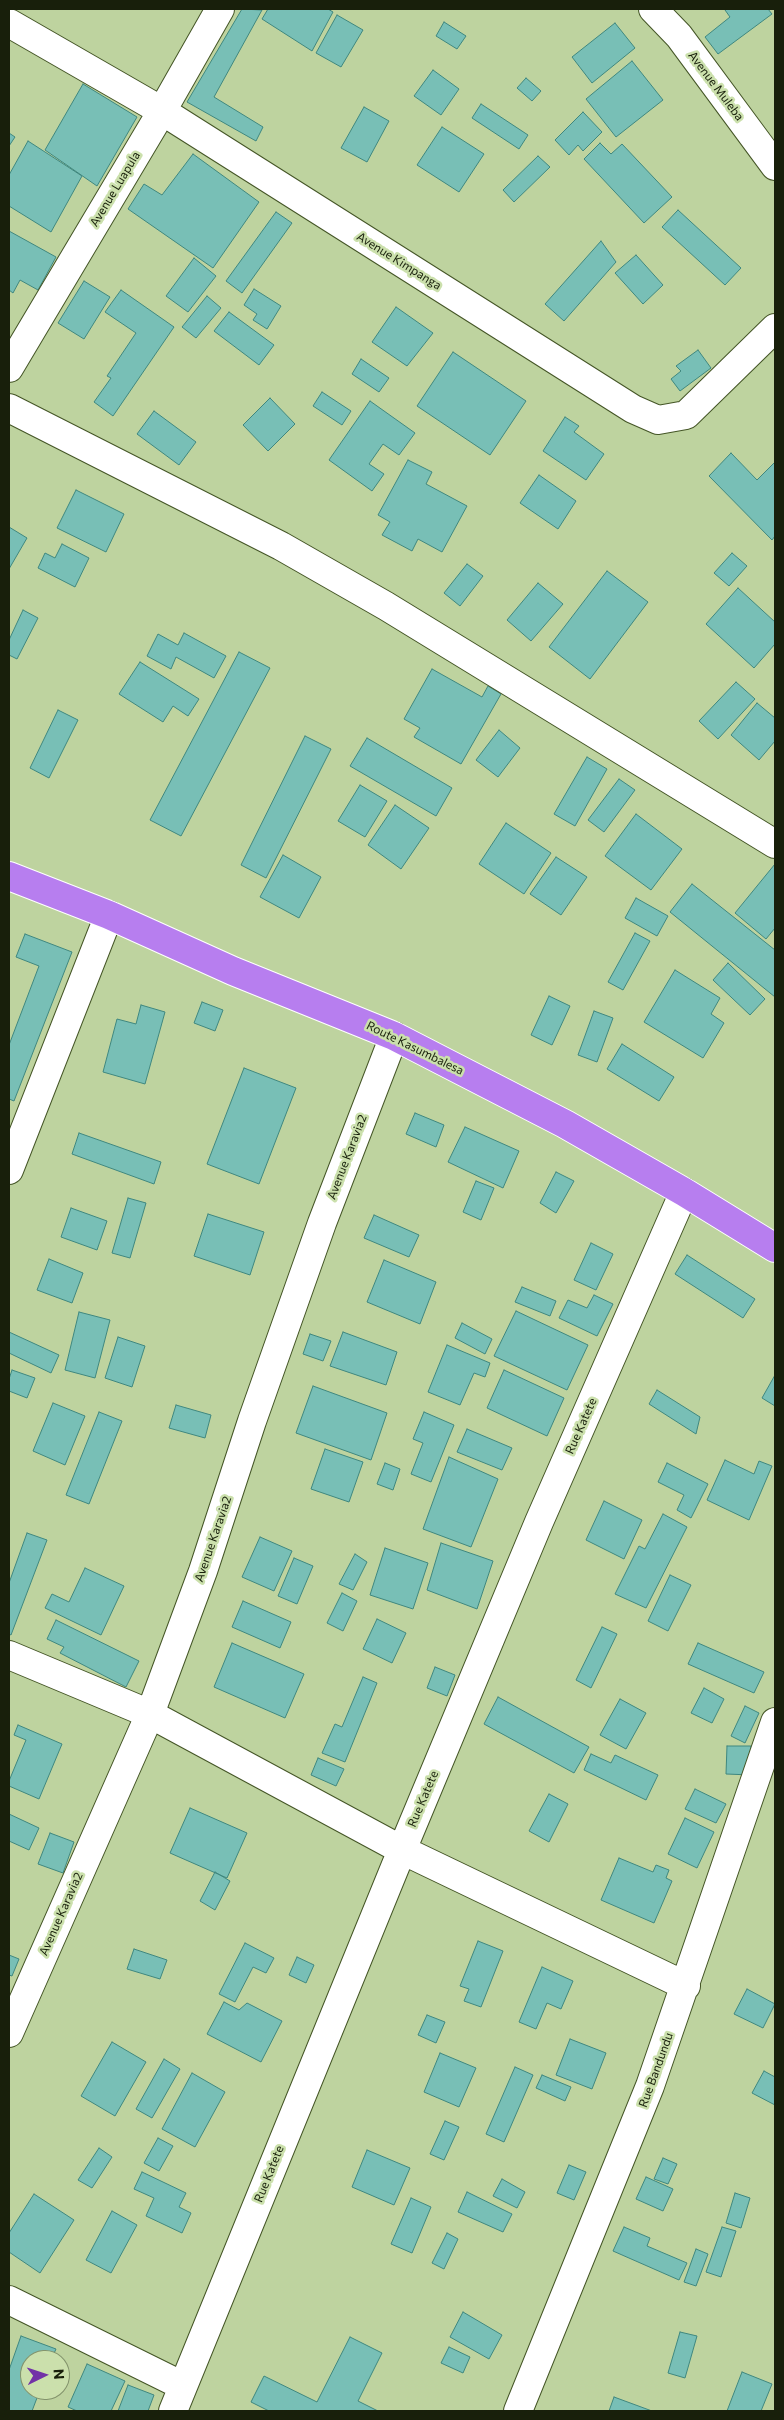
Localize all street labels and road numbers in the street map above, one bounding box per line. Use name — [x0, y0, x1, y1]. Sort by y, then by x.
street label: Avenue Muleba — [685, 48, 747, 124]
street label: Avenue Luapula — [87, 149, 143, 229]
street label: Avenue Kimpanga — [354, 229, 444, 293]
street label: Route Kasumbalesa — [364, 1018, 466, 1078]
street label: Avenue Karavia2 — [324, 1113, 370, 1201]
street label: Rue Katete — [562, 1396, 600, 1456]
street label: Avenue Karavia2 — [192, 1494, 234, 1584]
street label: Rue Katete — [405, 1769, 441, 1829]
street label: Avenue Karavia2 — [36, 1870, 86, 1958]
street label: Rue Bandundu — [636, 2031, 676, 2109]
street label: Rue Katete — [251, 2144, 287, 2204]

